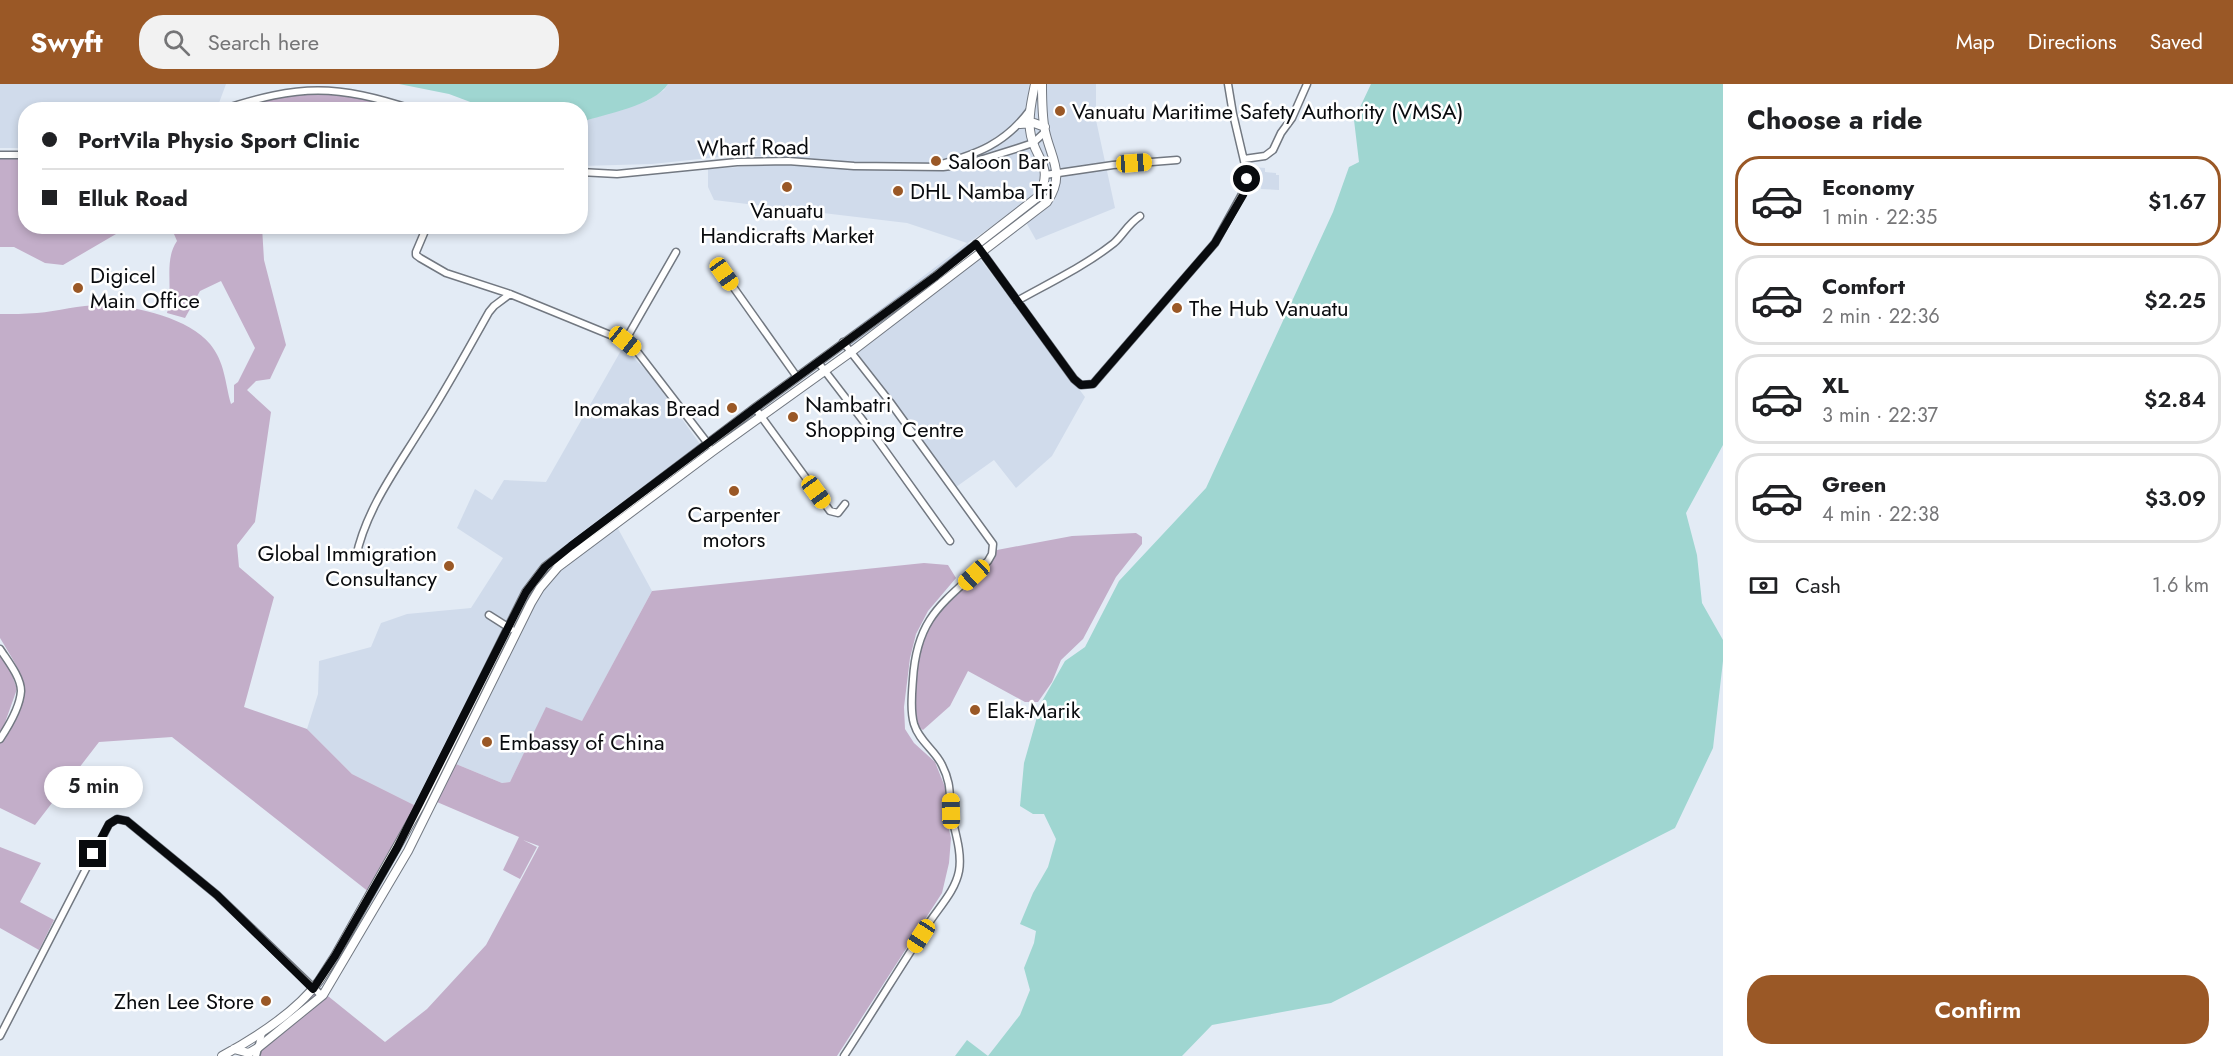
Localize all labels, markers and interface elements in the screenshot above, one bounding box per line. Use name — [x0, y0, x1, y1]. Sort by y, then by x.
search box — [139, 15, 559, 69]
text: Swyft — [30, 22, 103, 63]
icon: search — [160, 26, 193, 59]
text: Search here — [208, 26, 319, 58]
text: Map — [1956, 27, 1995, 57]
text: Directions — [2028, 27, 2117, 57]
text: Saved — [2150, 27, 2203, 57]
place label: Vanuatu Maritime Safety Authority (VMSA) — [1072, 95, 1463, 127]
text: Choose a ride — [1747, 100, 1922, 139]
marker: Vanuatu Maritime Safety Authority (VMSA) — [1053, 104, 1067, 118]
text: PortVila Physio Sport Clinic — [78, 124, 360, 156]
street label: Wharf Road — [697, 130, 809, 164]
place label: Saloon Bar — [948, 145, 1049, 177]
car — [1115, 153, 1153, 173]
marker: Saloon Bar — [929, 154, 943, 168]
route start — [1233, 165, 1260, 192]
text: Economy — [1822, 171, 1914, 203]
icon: car — [1750, 174, 1804, 228]
place label: DHL Namba Tri — [910, 175, 1053, 207]
marker: Vanuatu Handicrafts Market — [780, 180, 794, 194]
text: Elluk Road — [78, 182, 188, 214]
marker: DHL Namba Tri — [891, 184, 905, 198]
text: $1.67 — [2148, 185, 2206, 217]
place label: Vanuatu Handicrafts Market — [700, 194, 875, 251]
text: 1 min · 22:35 — [1822, 203, 1937, 232]
car — [706, 254, 742, 294]
place label: Digicel Main Office — [90, 259, 200, 316]
text: Comfort — [1822, 270, 1905, 302]
icon: car — [1750, 273, 1804, 327]
marker: Digicel Main Office — [71, 281, 85, 295]
text: $2.25 — [2144, 284, 2206, 316]
place label: The Hub Vanuatu — [1189, 292, 1349, 324]
marker: The Hub Vanuatu — [1170, 301, 1184, 315]
text: 2 min · 22:36 — [1822, 302, 1940, 331]
car — [605, 323, 645, 359]
text: XL — [1822, 369, 1849, 401]
icon: car — [1750, 372, 1804, 426]
text: $2.84 — [2144, 383, 2206, 415]
place label: Nambatri Shopping Centre — [805, 388, 964, 445]
place label: Inomakas Bread — [574, 392, 720, 424]
marker: Inomakas Bread — [725, 401, 739, 415]
text: 3 min · 22:37 — [1822, 401, 1938, 430]
marker: Nambatri Shopping Centre — [786, 410, 800, 424]
text: Green — [1822, 468, 1886, 500]
icon: car — [1750, 471, 1804, 525]
car — [798, 472, 834, 512]
text: $3.09 — [2145, 482, 2206, 514]
marker: Carpenter motors — [727, 484, 741, 498]
place label: Carpenter motors — [688, 498, 781, 555]
text: 4 min · 22:38 — [1822, 500, 1940, 529]
place label: Global Immigration Consultancy — [257, 537, 437, 594]
car — [955, 556, 993, 594]
marker: Global Immigration Consultancy — [442, 559, 456, 573]
icon: cash — [1747, 569, 1780, 602]
text: Cash — [1795, 569, 1841, 601]
text: 1.6 km — [2152, 571, 2209, 600]
place label: Elak-Marik — [987, 694, 1081, 726]
marker: Elak-Marik — [968, 703, 982, 717]
place label: Embassy of China — [499, 726, 665, 758]
marker: Embassy of China — [480, 735, 494, 749]
callout: 5 min — [44, 767, 142, 809]
text: 5 min — [68, 772, 119, 801]
car — [942, 793, 960, 829]
route end — [79, 840, 106, 867]
car — [904, 916, 938, 956]
button: Confirm — [1747, 975, 2209, 1044]
place label: Zhen Lee Store — [114, 985, 254, 1017]
marker: Zhen Lee Store — [259, 994, 273, 1008]

